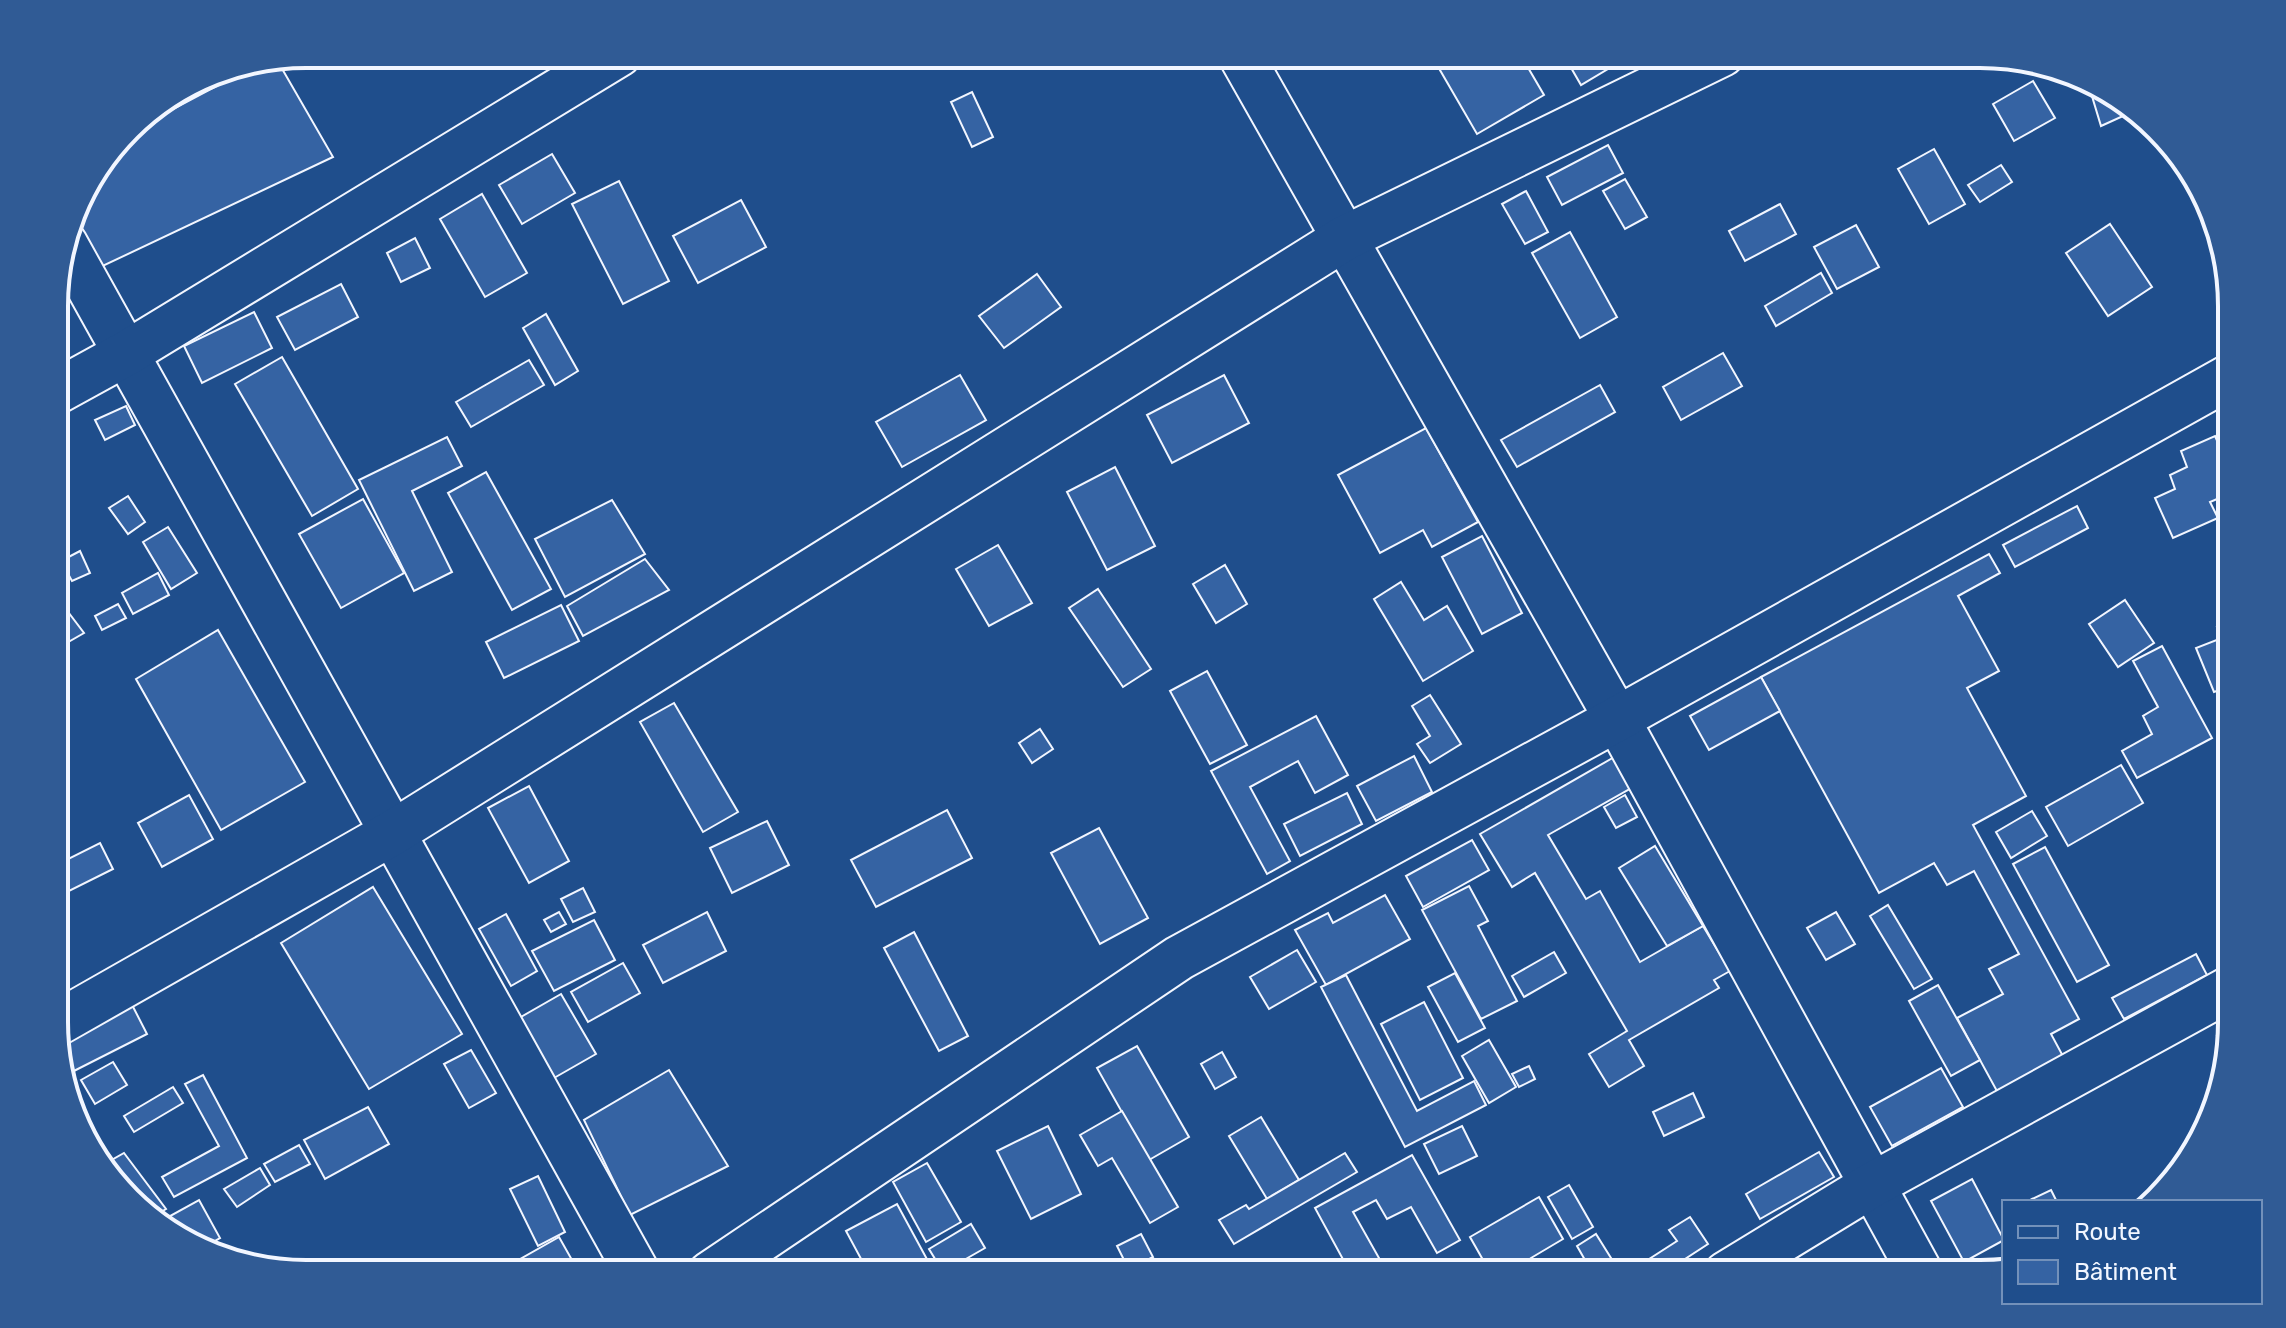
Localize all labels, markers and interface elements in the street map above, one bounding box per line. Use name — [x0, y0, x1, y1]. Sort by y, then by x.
legend — [2002, 1200, 2262, 1304]
text: Route — [2074, 1218, 2141, 1246]
text: Bâtiment — [2074, 1258, 2177, 1286]

